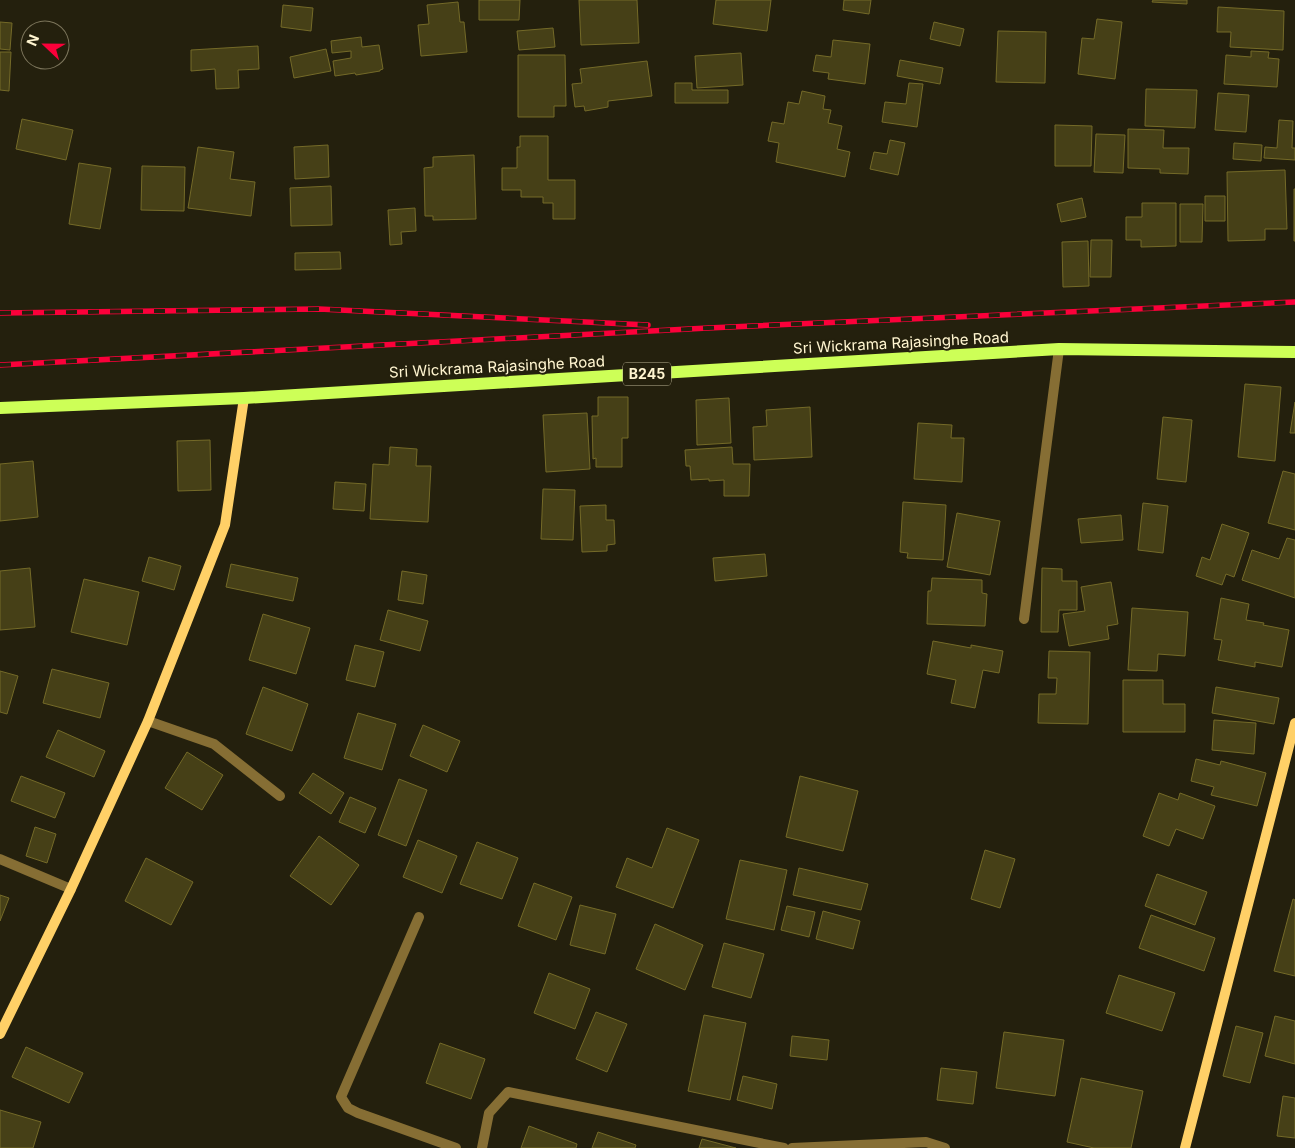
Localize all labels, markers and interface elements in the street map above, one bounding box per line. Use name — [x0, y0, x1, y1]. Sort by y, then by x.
north arrow — [20, 20, 70, 70]
text: N — [23, 32, 42, 48]
street label: Sri Wickrama Rajasinghe Road — [793, 327, 1009, 358]
street label: Sri Wickrama Rajasinghe Road — [389, 351, 605, 382]
road number: B245 — [623, 362, 671, 386]

